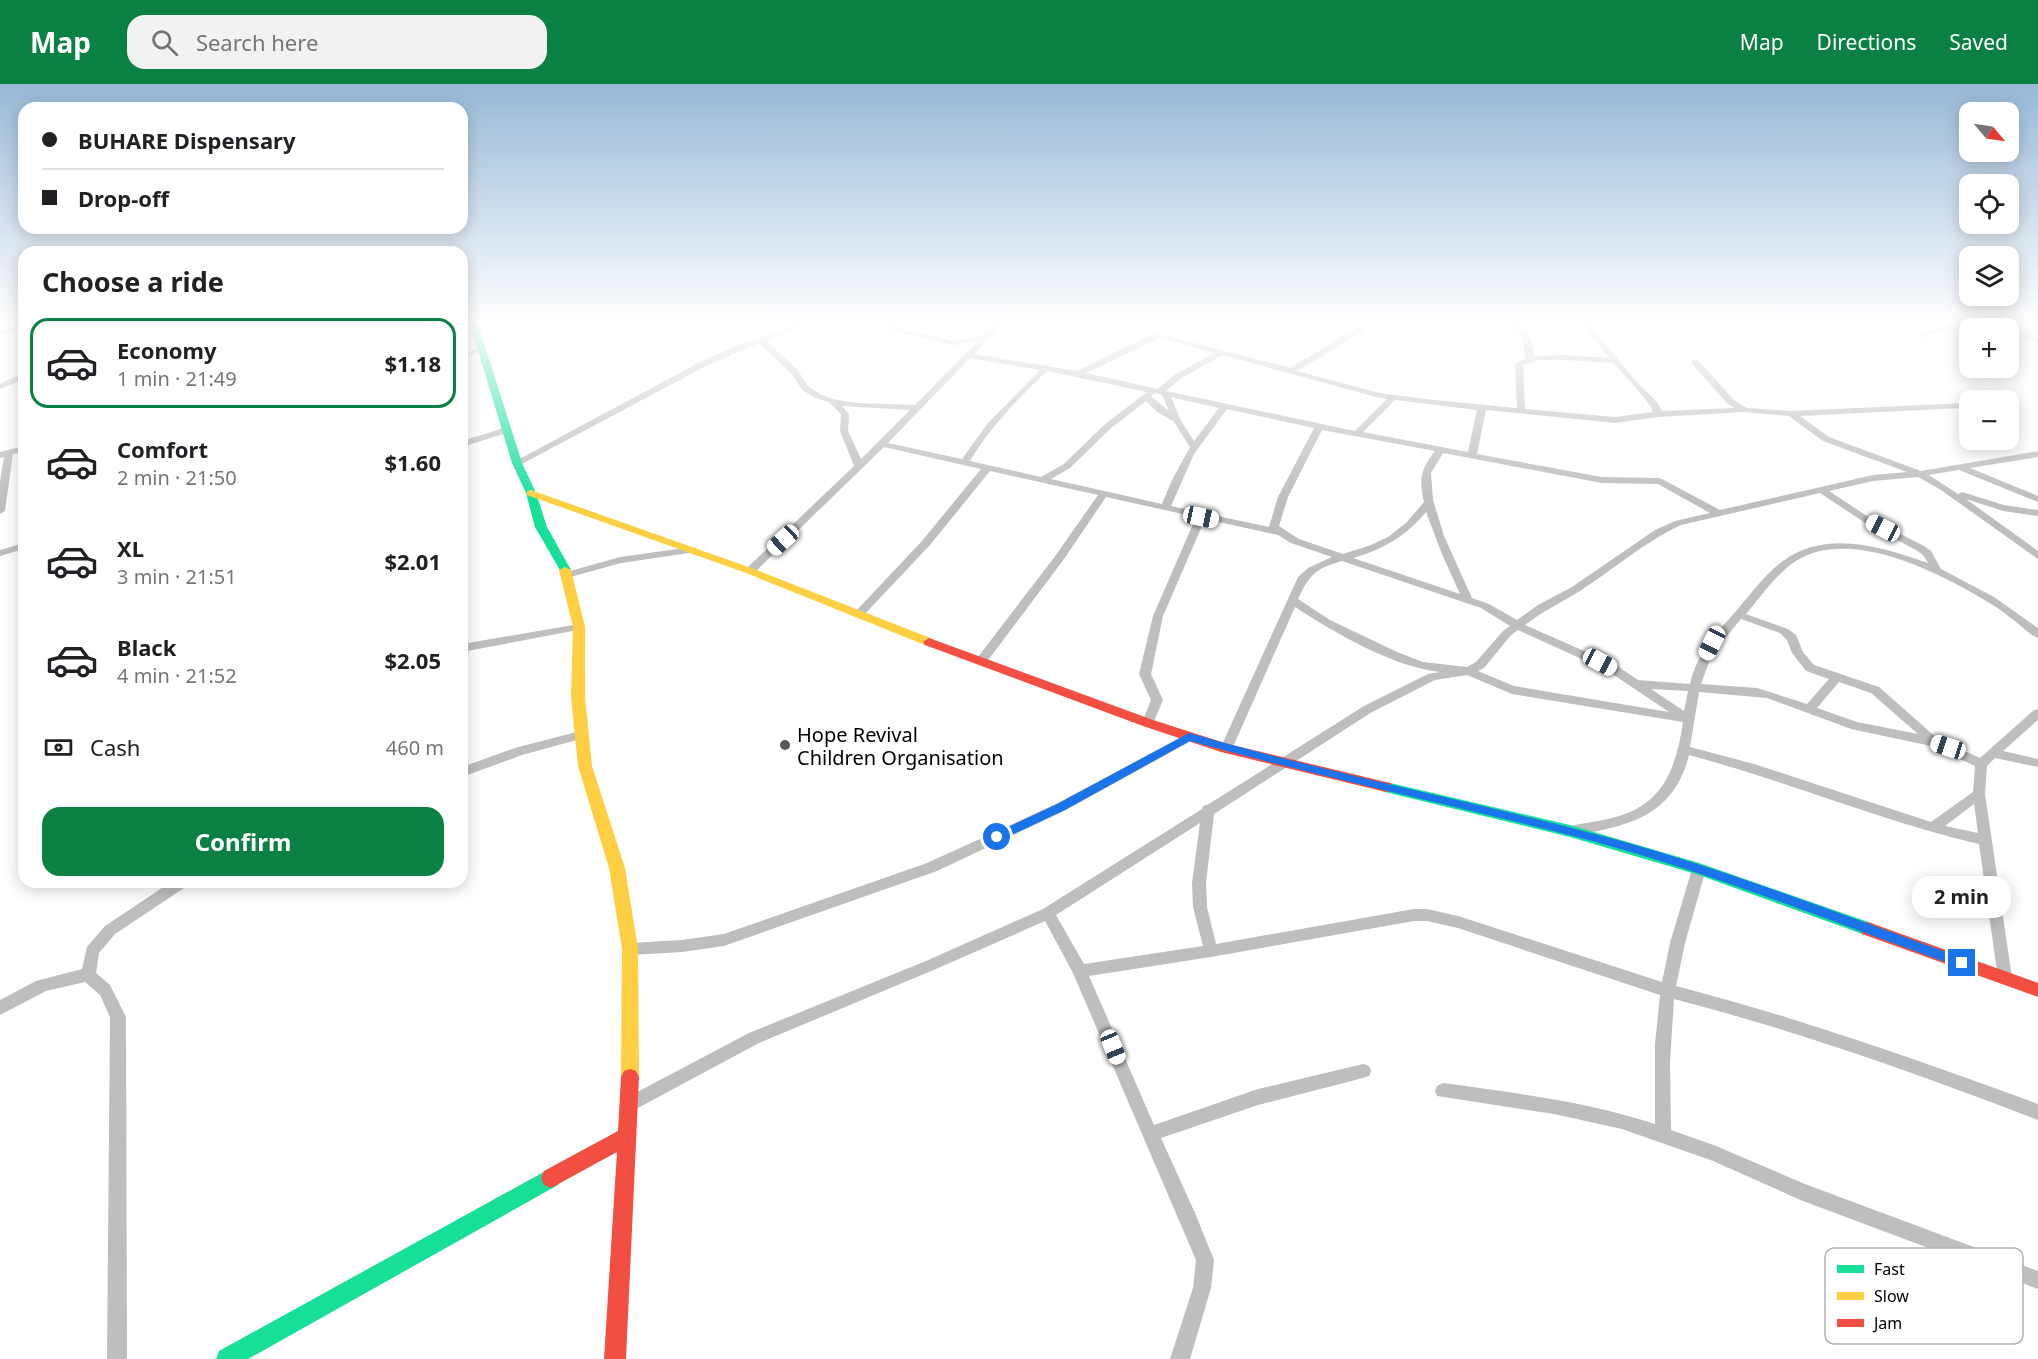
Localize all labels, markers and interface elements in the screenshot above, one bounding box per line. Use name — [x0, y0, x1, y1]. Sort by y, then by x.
search box — [127, 15, 547, 69]
text: Map — [30, 23, 91, 61]
icon: search — [148, 26, 181, 59]
text: Search here — [196, 27, 318, 57]
text: Map — [1740, 28, 1784, 56]
text: Directions — [1817, 28, 1916, 56]
text: Saved — [1949, 28, 2008, 56]
north arrow — [1959, 102, 2019, 162]
map controls — [1959, 102, 2019, 450]
text: BUHARE Dispensary — [78, 125, 295, 155]
button: locate — [1959, 174, 2019, 234]
text: Drop-off — [78, 183, 169, 213]
button: layers — [1959, 246, 2019, 306]
text: Choose a ride — [42, 263, 224, 300]
button: + — [1959, 318, 2019, 378]
text: Economy — [117, 335, 216, 365]
icon: car — [45, 336, 99, 390]
text: $1.18 — [384, 348, 441, 378]
text: 1 min · 21:49 — [117, 365, 237, 392]
button: − — [1959, 390, 2019, 450]
text: Comfort — [117, 434, 208, 464]
icon: car — [45, 435, 99, 489]
text: $1.60 — [384, 447, 441, 477]
text: 2 min · 21:50 — [117, 464, 237, 491]
car — [1182, 504, 1220, 530]
car — [1863, 512, 1903, 544]
car — [764, 521, 802, 559]
text: XL — [117, 533, 144, 563]
icon: car — [45, 534, 99, 588]
text: $2.01 — [384, 546, 441, 576]
text: 3 min · 21:51 — [117, 563, 237, 590]
car — [1696, 623, 1728, 663]
text: Black — [117, 632, 176, 662]
icon: car — [45, 633, 99, 687]
text: $2.05 — [384, 645, 441, 675]
car — [1580, 646, 1620, 678]
text: 4 min · 21:52 — [117, 662, 237, 689]
place label: Hope Revival Children Organisation — [797, 721, 1004, 771]
icon: cash — [42, 731, 75, 764]
text: Cash — [90, 732, 140, 762]
car — [1928, 733, 1968, 761]
text: 460 m — [386, 734, 444, 761]
marker: Hope Revival Children Organisation — [778, 738, 792, 752]
button: Confirm — [42, 807, 444, 876]
route start — [983, 823, 1010, 850]
callout: 2 min — [1912, 876, 2012, 918]
text: 2 min — [1934, 883, 1989, 910]
route end — [1948, 949, 1975, 976]
car — [1098, 1027, 1128, 1067]
legend — [1825, 1248, 2023, 1344]
text: Fast — [1874, 1258, 1905, 1280]
text: Slow — [1874, 1285, 1909, 1307]
text: Jam — [1872, 1312, 1902, 1334]

